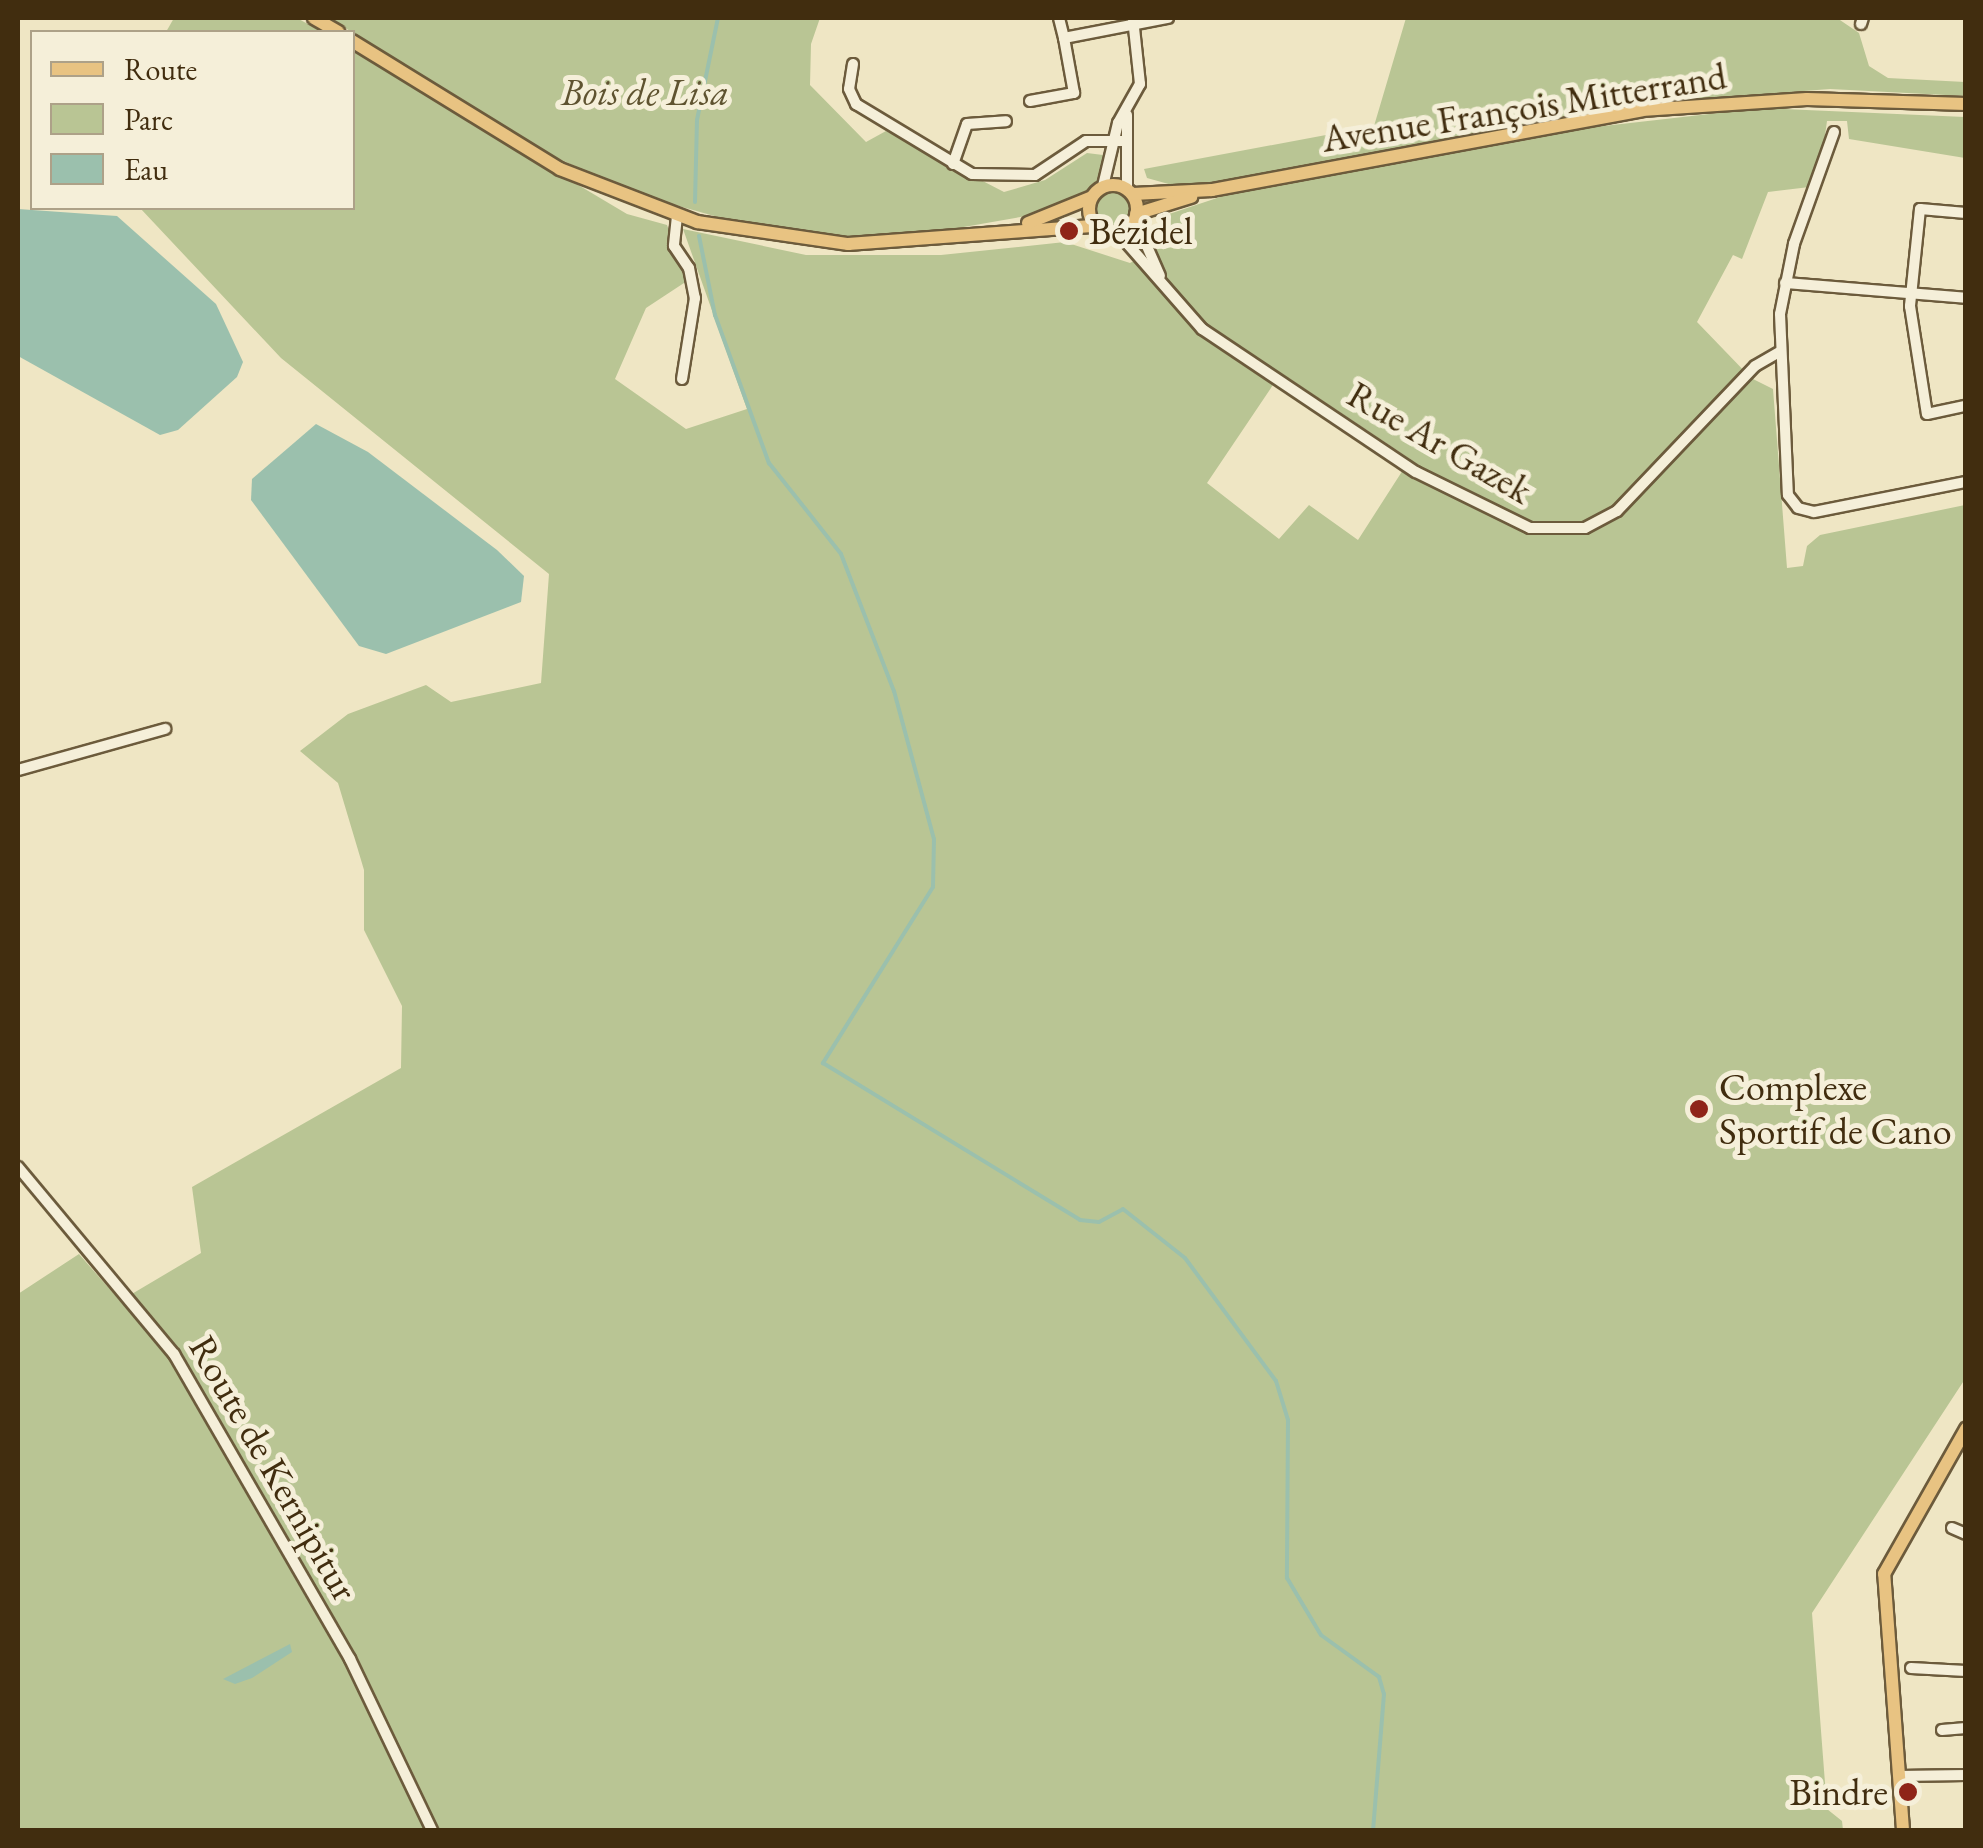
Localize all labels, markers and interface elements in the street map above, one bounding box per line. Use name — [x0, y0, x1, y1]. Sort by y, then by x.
legend — [30, 30, 355, 210]
text: Route — [124, 50, 197, 89]
street label: Avenue François Mitterrand — [1319, 53, 1729, 161]
park label: Bois de Lisa — [561, 69, 729, 115]
text: Parc — [124, 100, 173, 139]
text: Eau — [124, 150, 168, 189]
place label: Bézidel — [1089, 208, 1193, 254]
marker: Bézidel — [1058, 220, 1080, 242]
street label: Rue Ar Gazek — [1340, 371, 1540, 513]
place label: Complexe Sportif de Cano — [1719, 1064, 1951, 1154]
marker: Complexe Sportif de Cano — [1688, 1098, 1710, 1120]
street label: Route de Kernipitur — [180, 1327, 368, 1609]
place label: Bindre — [1790, 1769, 1888, 1815]
marker: Bindre — [1897, 1781, 1919, 1803]

